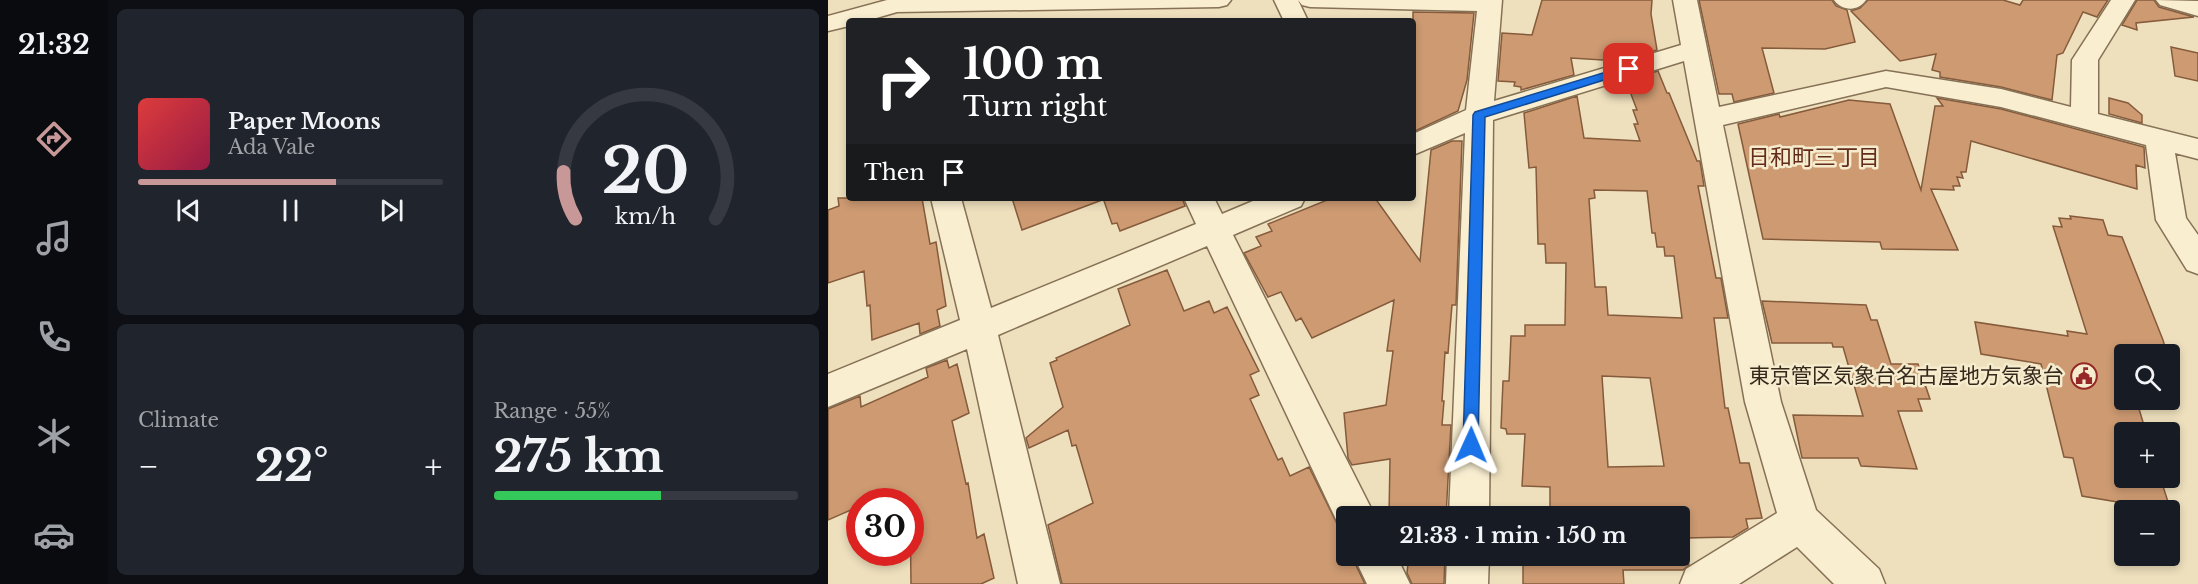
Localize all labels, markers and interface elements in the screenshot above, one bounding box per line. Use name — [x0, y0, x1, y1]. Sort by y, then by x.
text: 21:32 — [18, 28, 90, 61]
text: 100 m — [963, 38, 1102, 90]
icon: right — [864, 42, 942, 120]
pin — [1603, 43, 1654, 94]
icon: arrive — [1612, 52, 1645, 85]
text: Turn right — [963, 90, 1107, 123]
text: Paper Moons — [228, 108, 381, 135]
icon: directions — [33, 118, 75, 160]
text: 20 — [602, 132, 690, 210]
text: Ada Vale — [228, 135, 315, 159]
district label: 日和町三丁目 — [1748, 144, 1880, 171]
icon: arrive — [937, 156, 970, 189]
text: Then — [864, 159, 925, 186]
icon: previous — [172, 194, 205, 227]
icon: pause — [274, 194, 307, 227]
icon: next — [375, 194, 408, 227]
text: km/h — [615, 204, 676, 231]
icon: music — [33, 217, 75, 259]
icon: phone — [33, 316, 75, 358]
map controls — [2114, 344, 2180, 566]
button: search — [2114, 344, 2180, 410]
public building icon: 東京管区気象台名古屋地方気象台 — [2069, 361, 2099, 391]
place label: 東京管区気象台名古屋地方気象台 — [1749, 363, 2064, 389]
text: Range · 55% — [494, 399, 611, 423]
text: Climate — [138, 408, 219, 432]
position arrow — [1439, 413, 1503, 477]
icon: climate — [33, 415, 75, 457]
button: + — [2114, 422, 2180, 488]
text: 275 km — [494, 428, 664, 484]
text: 22° — [255, 437, 328, 493]
text: − — [138, 446, 159, 487]
text: + — [424, 446, 443, 487]
speed limit sign: 30 — [846, 488, 924, 566]
button: − — [2114, 500, 2180, 566]
icon: car — [33, 514, 75, 556]
text: 21:33 · 1 min · 150 m — [1399, 522, 1627, 549]

